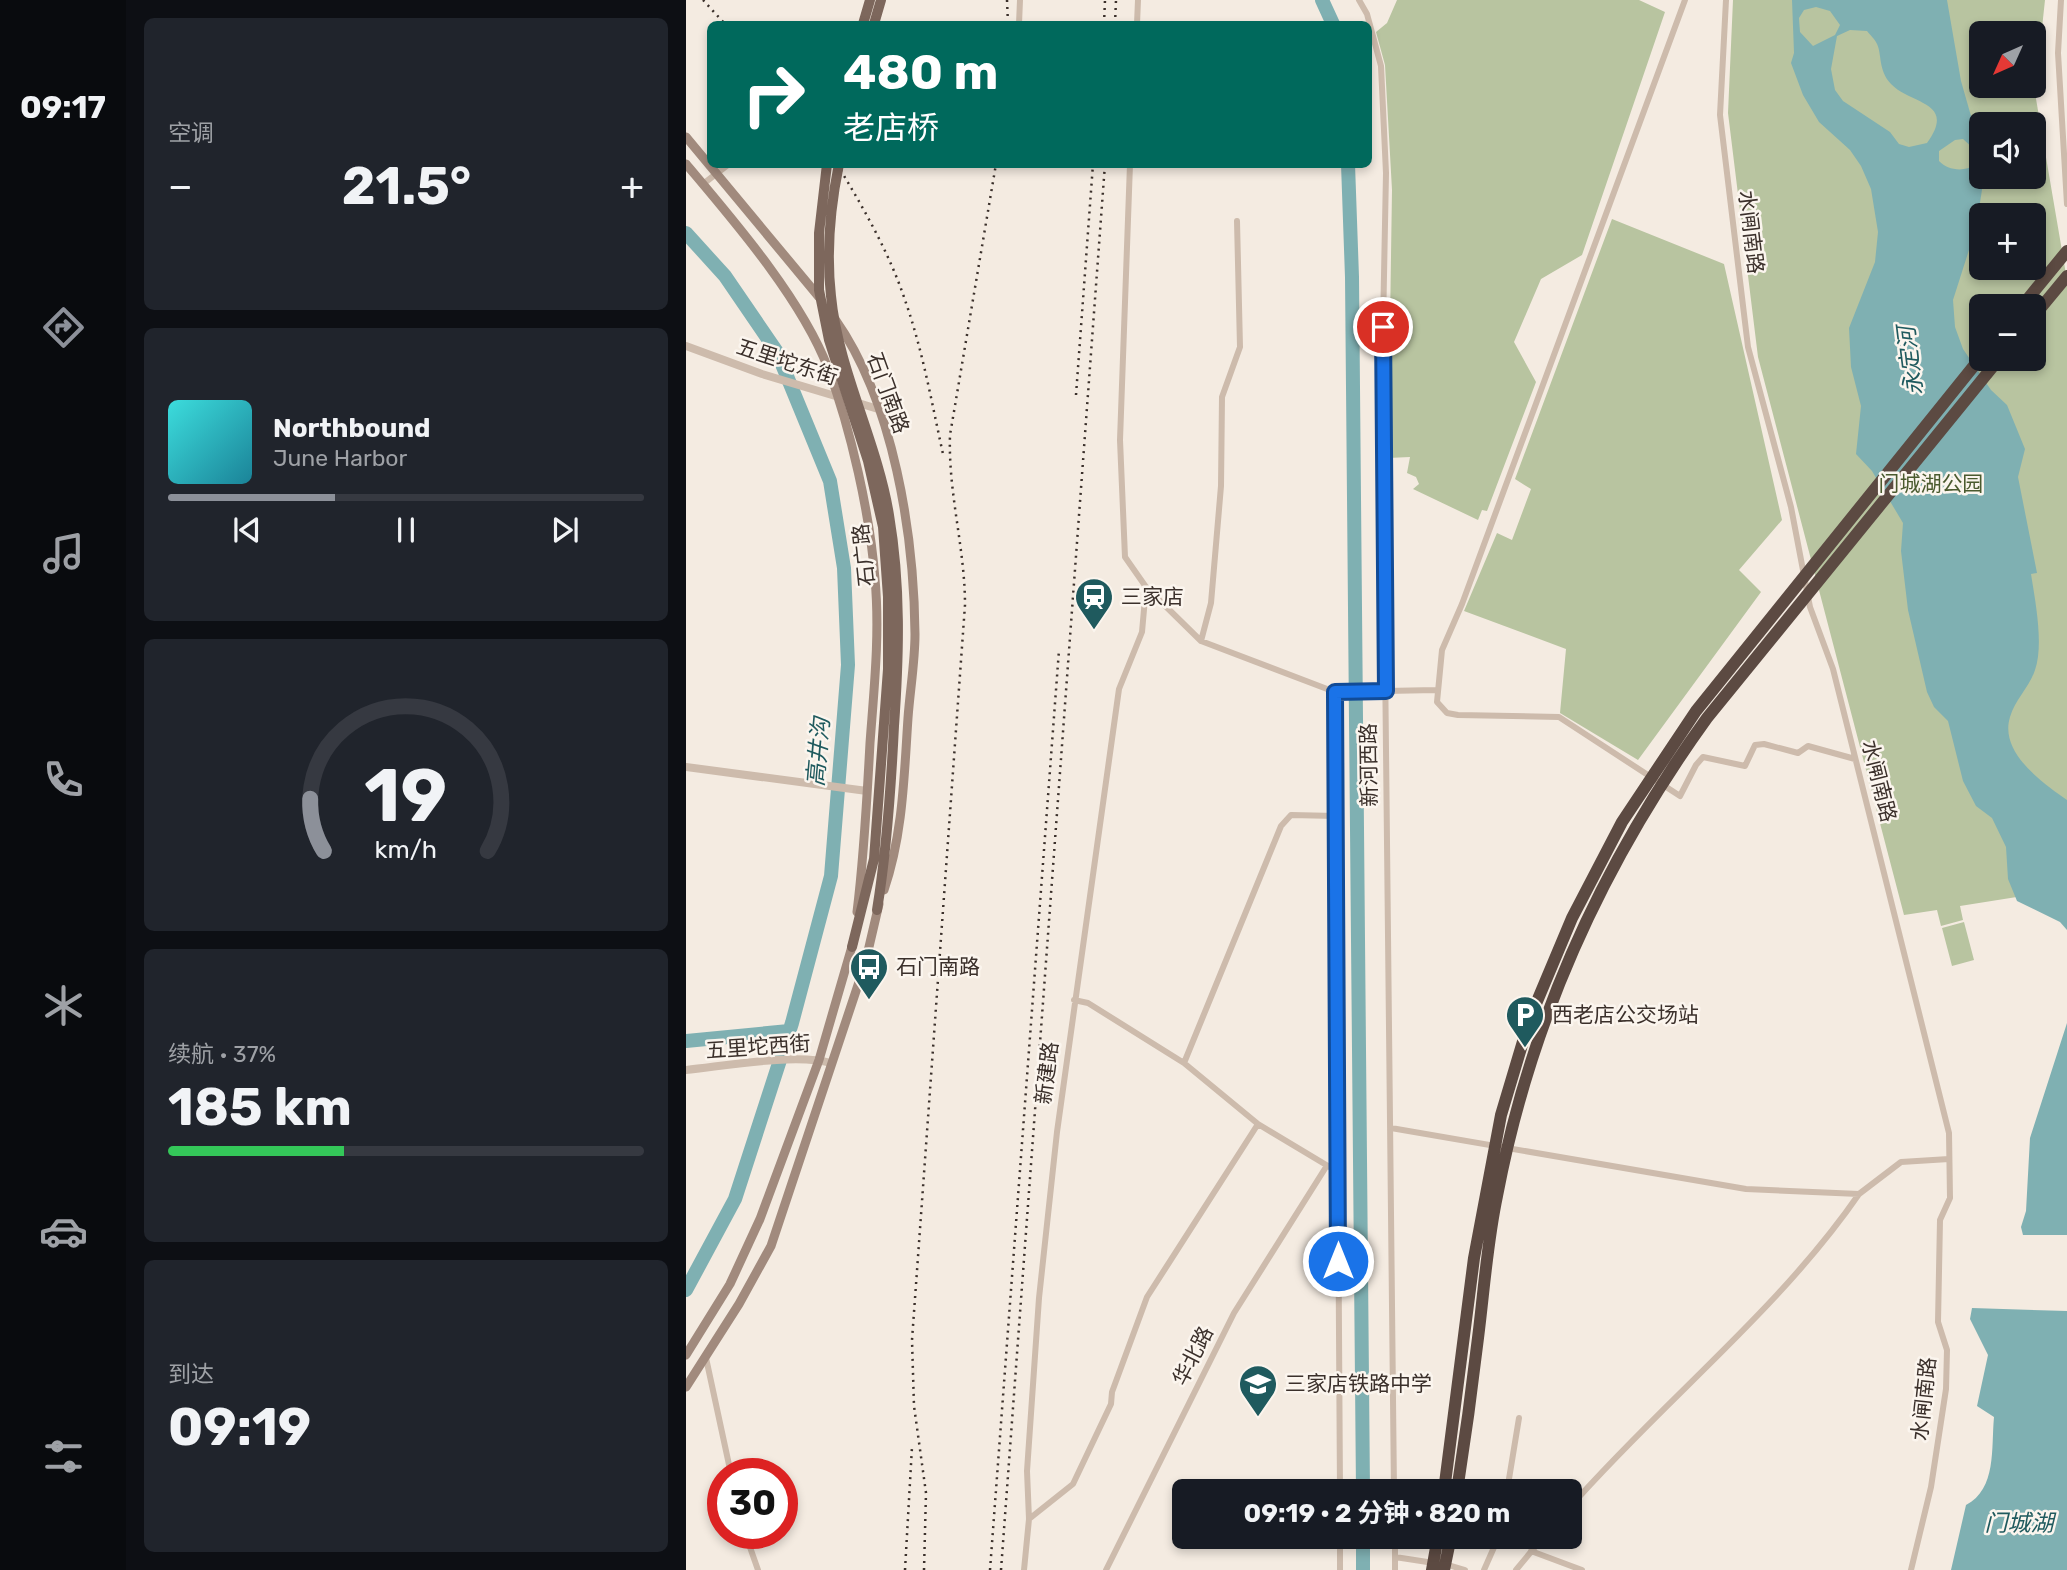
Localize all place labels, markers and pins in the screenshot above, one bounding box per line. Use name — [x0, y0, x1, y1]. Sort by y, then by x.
pin — [1353, 297, 1413, 357]
station icon: 三家店 — [1073, 576, 1115, 631]
place label: 三家店 — [1121, 584, 1184, 609]
bus stop icon: 石门南路 — [848, 946, 890, 1001]
place label: 石门南路 — [896, 954, 980, 979]
parking icon: 西老店公交场站 — [1504, 994, 1546, 1049]
place label: 西老店公交场站 — [1552, 1002, 1699, 1027]
school or university icon: 三家店铁路中学 — [1237, 1363, 1279, 1418]
place label: 三家店铁路中学 — [1285, 1371, 1432, 1396]

